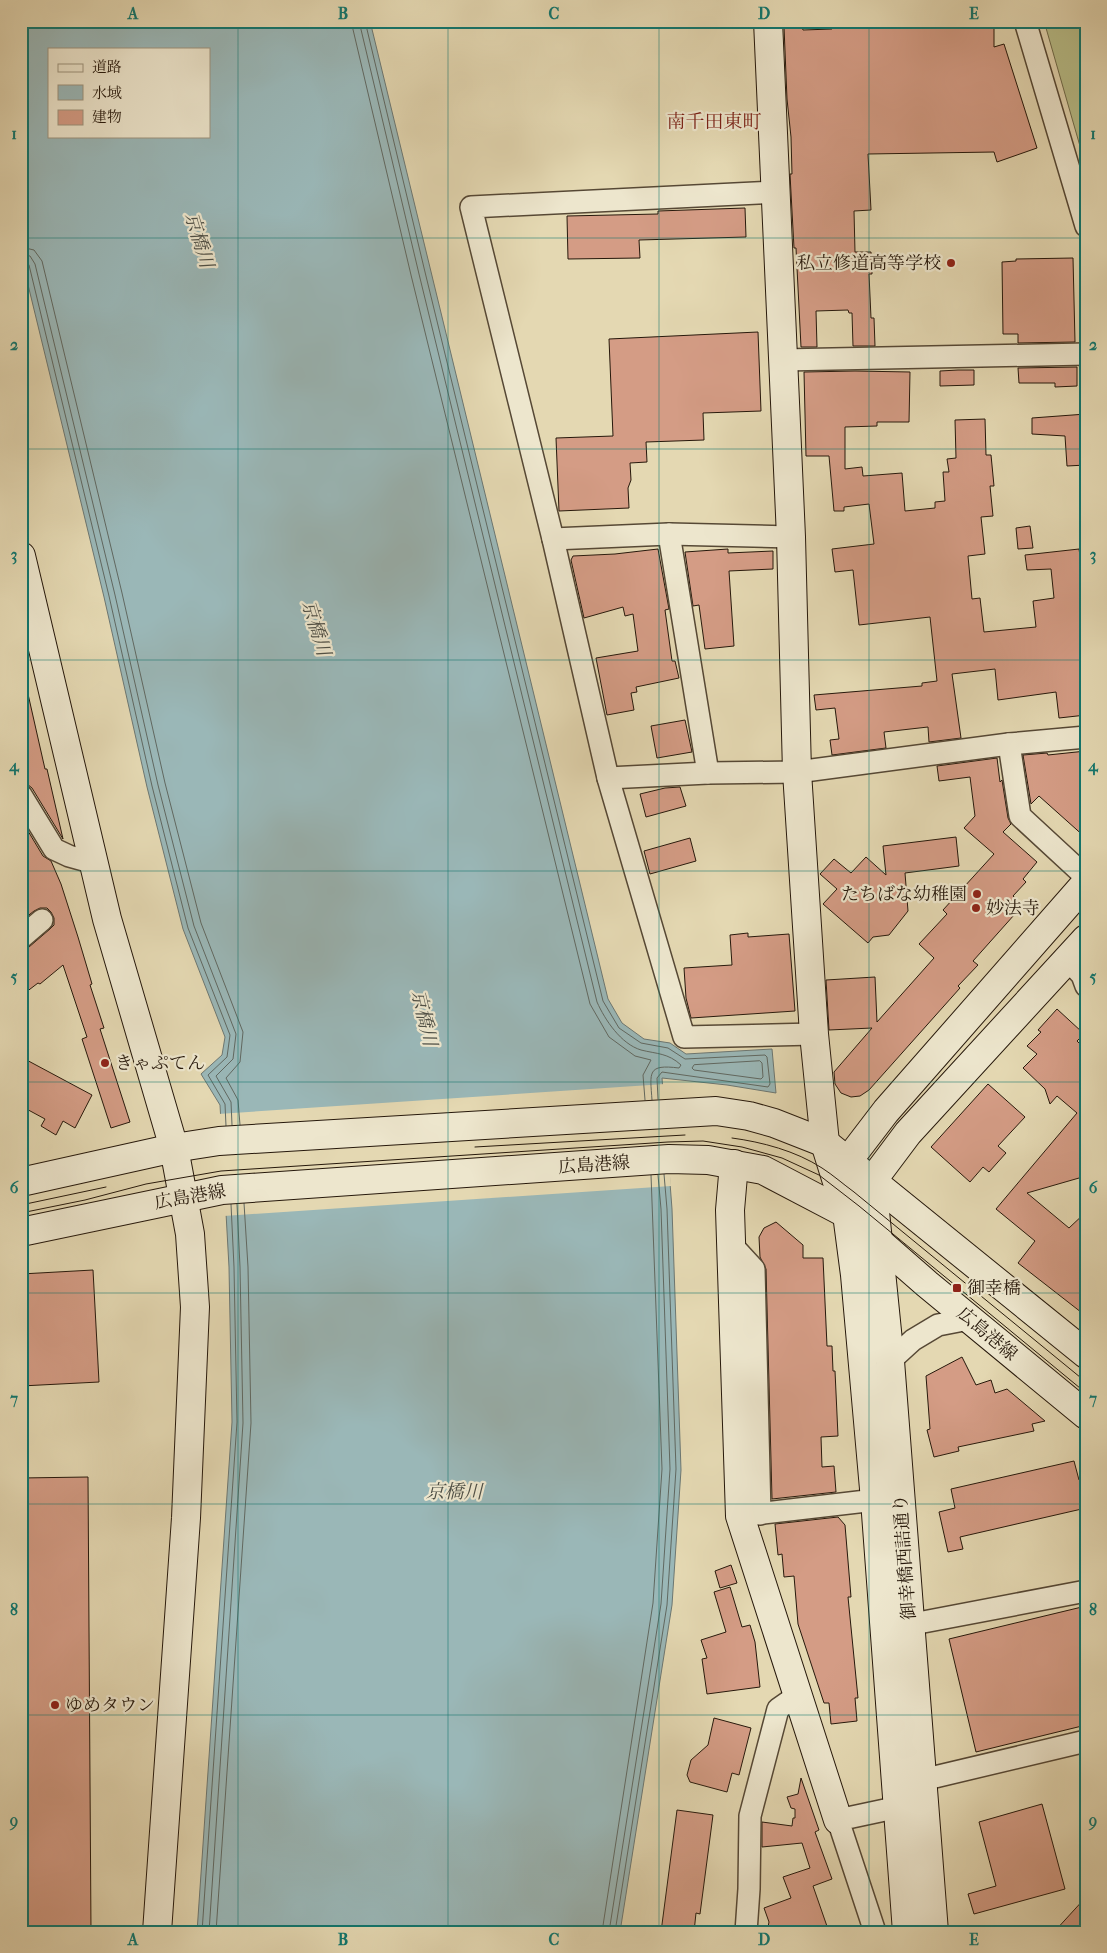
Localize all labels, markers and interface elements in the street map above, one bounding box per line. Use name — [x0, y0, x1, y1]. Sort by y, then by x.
text: A — [127, 4, 139, 23]
text: B — [338, 4, 348, 23]
text: C — [549, 4, 560, 23]
text: D — [758, 4, 770, 23]
text: E — [969, 4, 979, 23]
legend — [48, 48, 210, 138]
text: 道路 — [92, 58, 122, 76]
text: 水域 — [92, 84, 122, 102]
text: 建物 — [92, 108, 122, 126]
district label: 南千田東町 — [666, 111, 762, 133]
text: 1 — [11, 124, 17, 143]
text: 1 — [1090, 124, 1096, 143]
water label: 京橋川 — [180, 210, 218, 272]
place label: 私立修道高等学校 — [797, 253, 941, 274]
marker: 私立修道高等学校 — [945, 257, 957, 269]
text: 2 — [10, 335, 18, 354]
text: 2 — [1089, 335, 1097, 354]
text: 3 — [11, 545, 17, 565]
text: 3 — [1090, 545, 1096, 565]
water label: 京橋川 — [297, 598, 335, 660]
text: 4 — [8, 756, 20, 776]
text: 4 — [1087, 756, 1099, 776]
place label: たちばな幼稚園 — [841, 884, 967, 905]
marker: たちばな幼稚園 — [971, 888, 983, 900]
place label: 妙法寺 — [986, 898, 1040, 919]
marker: 妙法寺 — [970, 902, 982, 914]
text: 5 — [11, 967, 18, 986]
text: 5 — [1090, 967, 1097, 986]
water label: 京橋川 — [407, 988, 442, 1050]
place label: きゃぷてん — [115, 1053, 205, 1074]
marker: きゃぷてん — [99, 1057, 111, 1069]
street label: 広島港線 — [557, 1152, 631, 1178]
text: 6 — [10, 1178, 19, 1197]
text: 6 — [1089, 1178, 1098, 1197]
street label: 広島港線 — [153, 1180, 227, 1214]
place label: 御幸橋 — [967, 1278, 1021, 1299]
marker: 御幸橋 — [951, 1282, 963, 1294]
street label: 広島港線 — [953, 1303, 1021, 1365]
text: 7 — [9, 1389, 18, 1408]
text: 7 — [1088, 1389, 1097, 1408]
water label: 京橋川 — [425, 1481, 484, 1503]
street label: 御幸橋西詰通り — [890, 1493, 920, 1621]
text: 8 — [10, 1600, 18, 1619]
text: 8 — [1089, 1600, 1097, 1619]
place label: ゆめタウン — [65, 1695, 155, 1716]
marker: ゆめタウン — [49, 1699, 61, 1711]
text: 9 — [9, 1811, 18, 1831]
text: 9 — [1088, 1811, 1097, 1831]
text: A — [127, 1930, 139, 1949]
text: B — [338, 1930, 348, 1949]
text: C — [549, 1930, 560, 1949]
text: D — [758, 1930, 770, 1949]
text: E — [969, 1930, 979, 1949]

